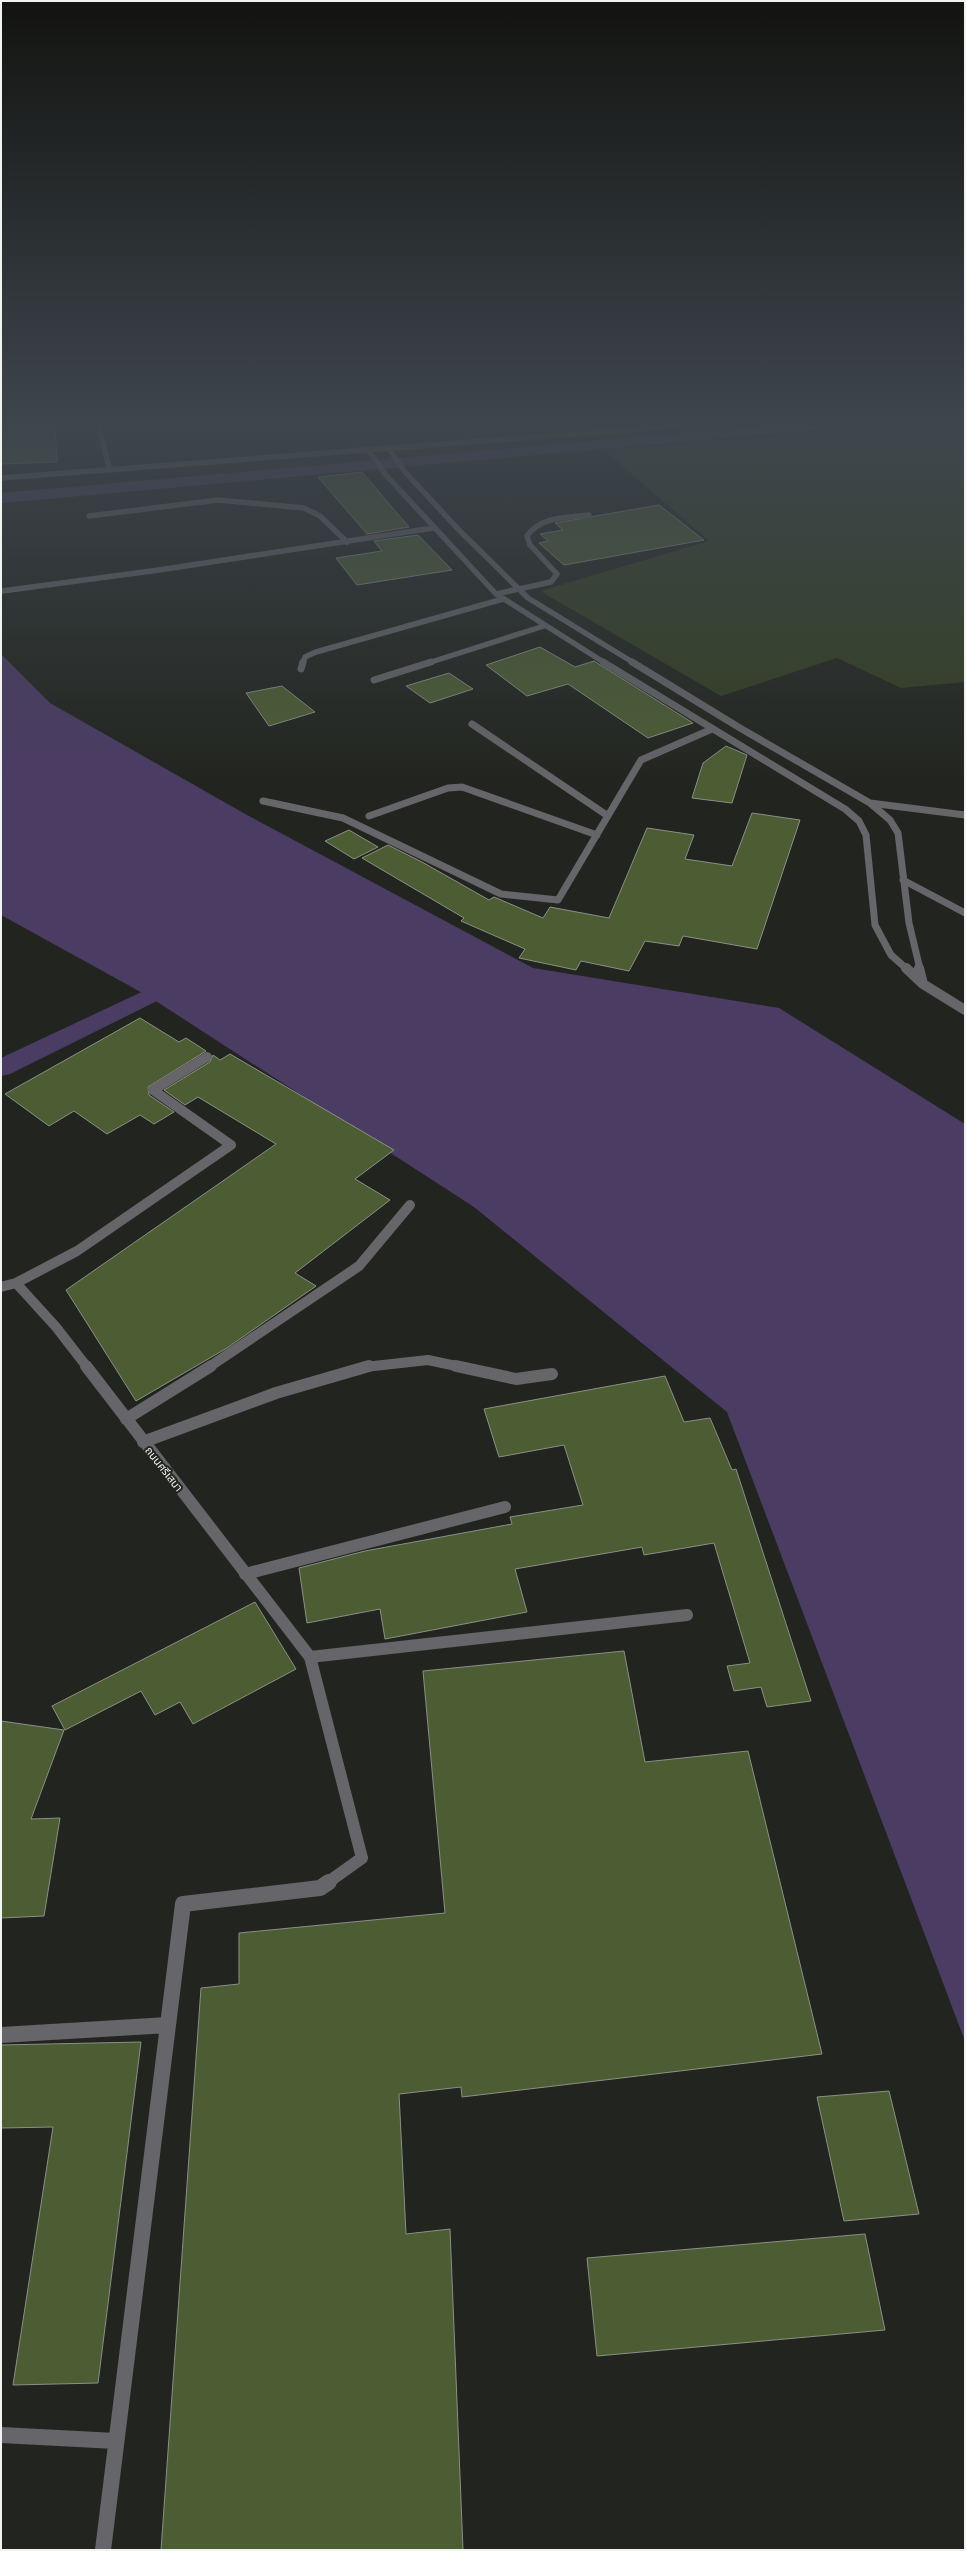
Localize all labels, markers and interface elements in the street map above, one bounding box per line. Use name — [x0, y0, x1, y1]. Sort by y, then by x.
street label: ถนนศรีเสนา — [143, 1444, 185, 1494]

